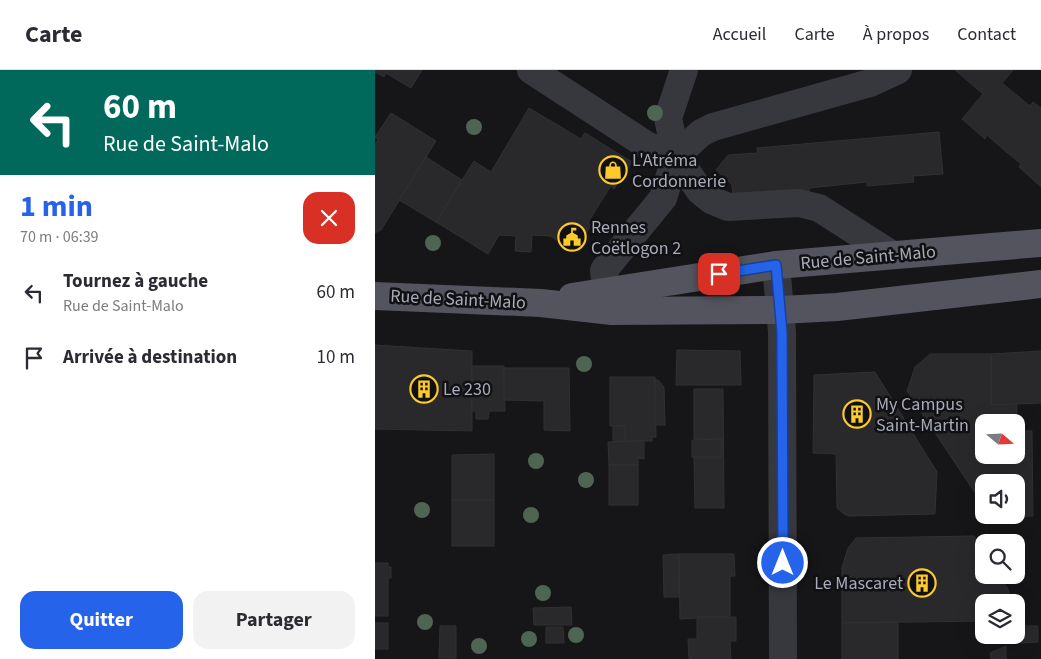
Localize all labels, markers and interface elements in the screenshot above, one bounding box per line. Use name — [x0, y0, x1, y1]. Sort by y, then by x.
text: Carte — [25, 17, 82, 52]
text: Accueil — [713, 22, 766, 47]
text: Carte — [794, 22, 835, 47]
text: À propos — [863, 22, 929, 47]
text: Contact — [957, 22, 1016, 47]
text: 60 m — [103, 82, 177, 132]
icon: left — [20, 90, 85, 155]
text: Rue de Saint-Malo — [103, 128, 269, 160]
place label: L'Atréma Cordonnerie — [632, 148, 726, 194]
shop icon: L'Atréma Cordonnerie — [598, 155, 628, 185]
text: 1 min — [20, 185, 93, 228]
button: close — [303, 192, 355, 244]
place label: Rennes Coëtlogon 2 — [591, 215, 681, 261]
public building icon: Rennes Coëtlogon 2 — [557, 222, 587, 252]
text: 70 m · 06:39 — [20, 226, 99, 248]
street label: Rue de Saint-Malo — [799, 239, 937, 276]
pin — [698, 253, 740, 295]
icon: arrive — [705, 260, 733, 288]
text: Tournez à gauche — [63, 268, 208, 295]
icon: left — [20, 279, 48, 307]
text: 60 m — [317, 279, 355, 306]
street label: Rue de Saint-Malo — [390, 283, 526, 316]
text: Rue de Saint-Malo — [63, 295, 184, 317]
icon: arrive — [20, 344, 48, 372]
text: Arrivée à destination — [63, 344, 237, 371]
text: 10 m — [317, 344, 355, 371]
building icon: Le 230 — [409, 374, 439, 404]
place label: Le 230 — [443, 377, 491, 402]
place label: My Campus Saint-Martin — [876, 392, 969, 438]
building icon: My Campus Saint-Martin — [842, 399, 872, 429]
north arrow — [975, 414, 1025, 464]
map controls — [975, 414, 1025, 644]
button: sound — [975, 474, 1025, 524]
button: search — [975, 534, 1025, 584]
position arrow — [756, 536, 808, 588]
building icon: Le Mascaret — [907, 568, 937, 598]
place label: Le Mascaret — [814, 571, 903, 596]
button: Quitter — [20, 591, 183, 649]
button: Partager — [193, 591, 355, 649]
button: layers — [975, 594, 1025, 644]

